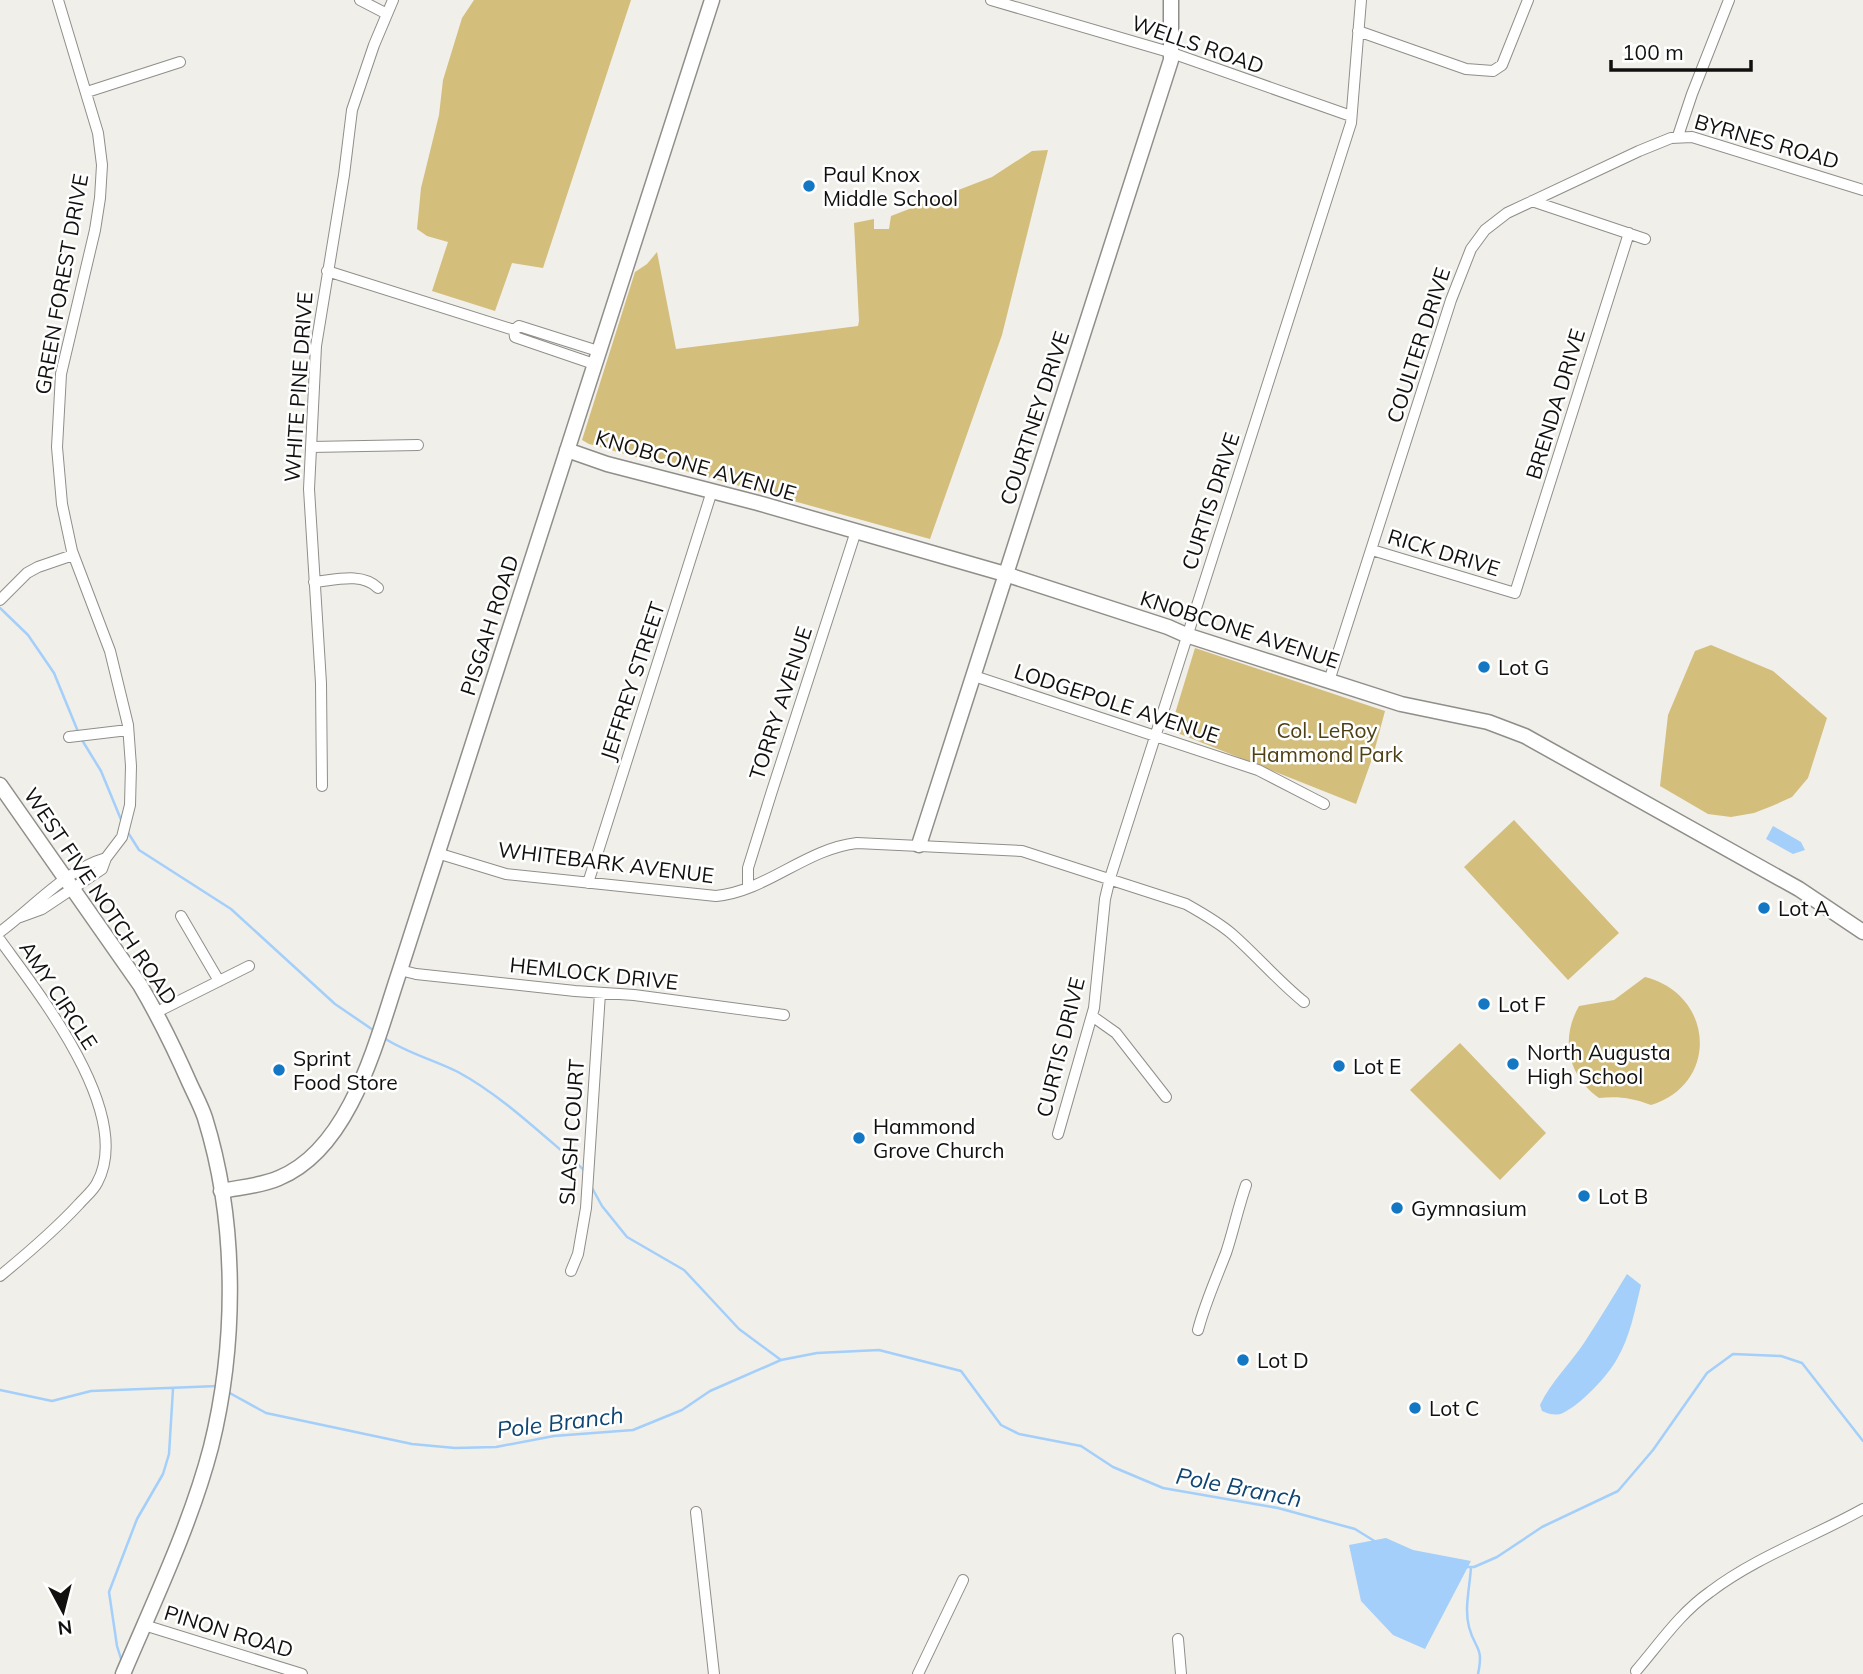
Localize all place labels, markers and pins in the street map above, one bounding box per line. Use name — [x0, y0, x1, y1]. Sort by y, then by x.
place label: Paul Knox Middle School — [823, 161, 958, 211]
marker: Paul Knox Middle School — [801, 178, 817, 194]
place label: Lot G — [1498, 654, 1549, 680]
marker: Lot G — [1476, 659, 1492, 675]
place label: Lot A — [1778, 895, 1830, 921]
marker: Lot A — [1756, 900, 1772, 916]
place label: Lot F — [1498, 991, 1546, 1017]
marker: Lot F — [1476, 996, 1492, 1012]
place label: North Augusta High School — [1527, 1039, 1671, 1089]
place label: Sprint Food Store — [293, 1045, 398, 1095]
place label: Lot E — [1353, 1053, 1401, 1079]
marker: North Augusta High School — [1505, 1056, 1521, 1072]
marker: Lot E — [1331, 1058, 1347, 1074]
marker: Sprint Food Store — [271, 1062, 287, 1078]
place label: Hammond Grove Church — [873, 1113, 1005, 1163]
marker: Hammond Grove Church — [851, 1130, 867, 1146]
place label: Lot B — [1598, 1183, 1648, 1209]
marker: Lot B — [1576, 1188, 1592, 1204]
place label: Gymnasium — [1411, 1195, 1527, 1221]
marker: Gymnasium — [1389, 1200, 1405, 1216]
place label: Lot D — [1257, 1347, 1309, 1373]
marker: Lot D — [1235, 1352, 1251, 1368]
place label: Lot C — [1429, 1395, 1479, 1421]
marker: Lot C — [1407, 1400, 1423, 1416]

